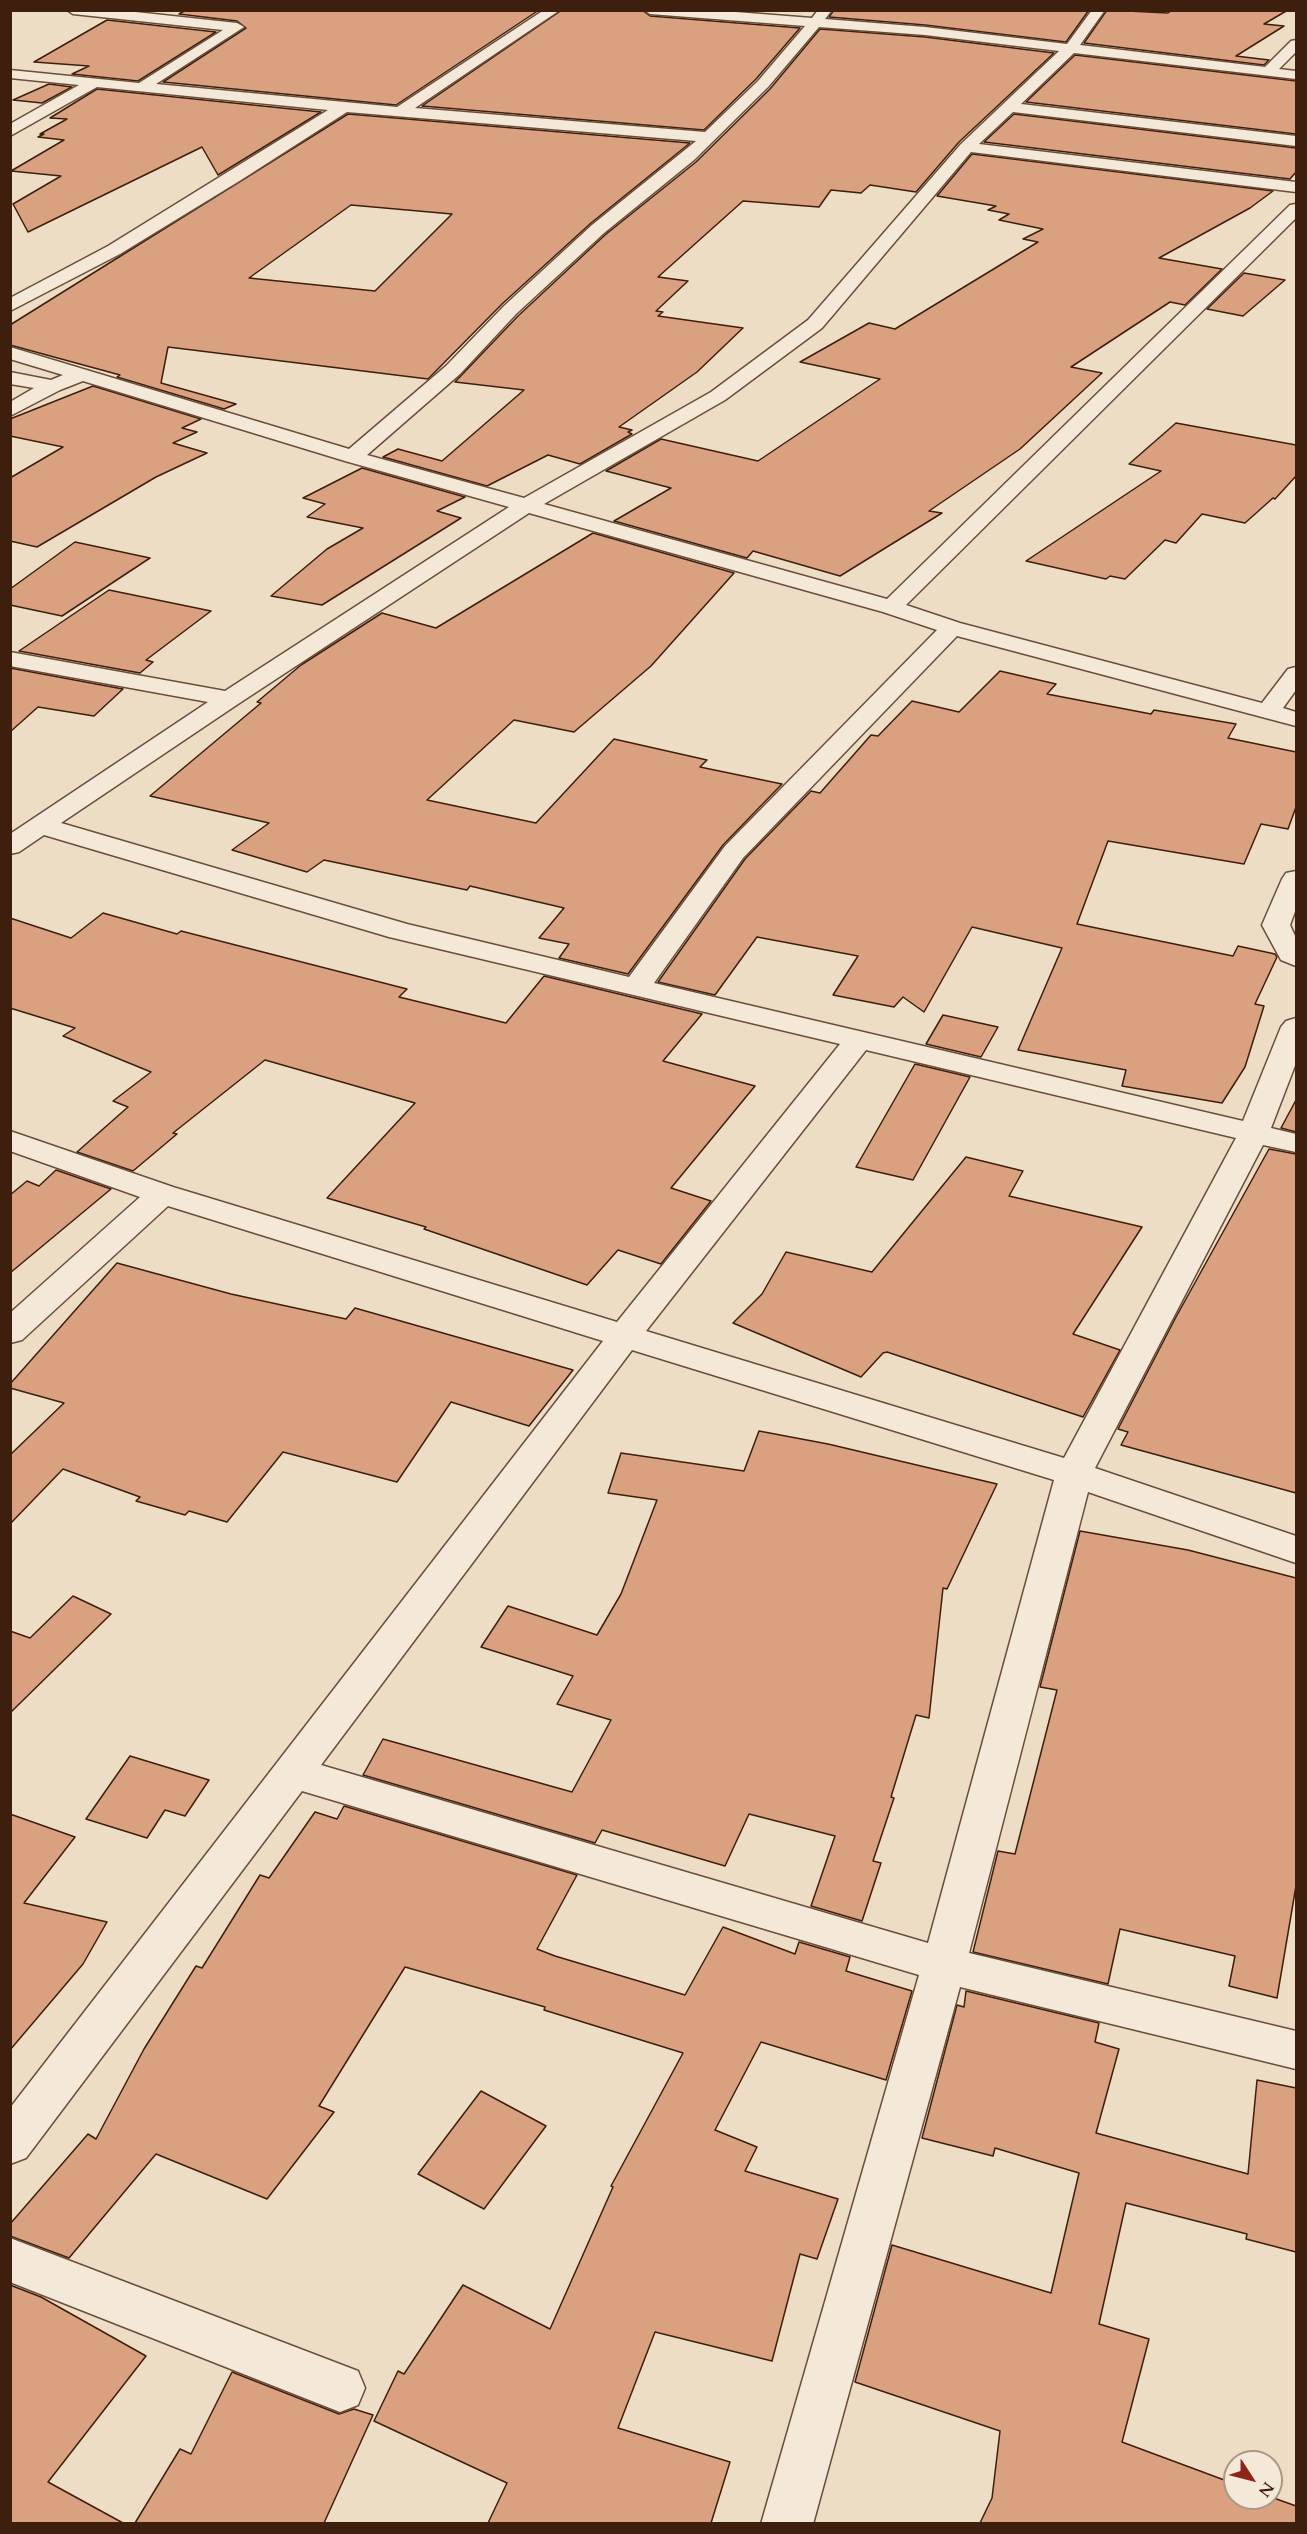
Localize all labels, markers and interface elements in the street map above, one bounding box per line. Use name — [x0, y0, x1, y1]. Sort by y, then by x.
north arrow — [1223, 2450, 1283, 2510]
text: N — [1253, 2477, 1279, 2501]

